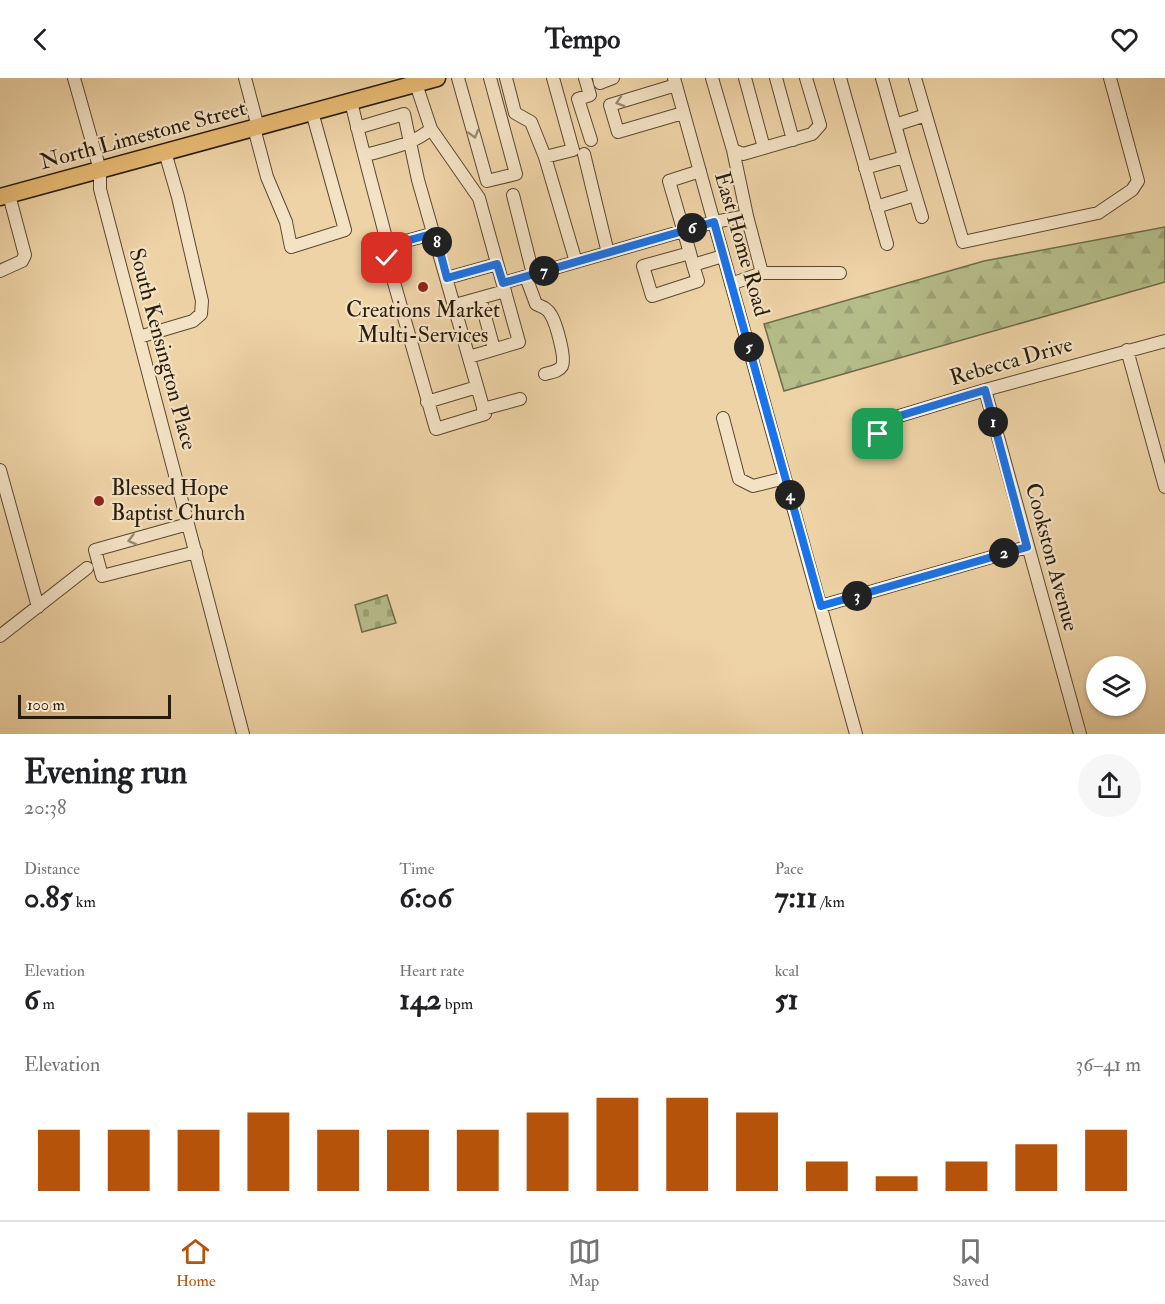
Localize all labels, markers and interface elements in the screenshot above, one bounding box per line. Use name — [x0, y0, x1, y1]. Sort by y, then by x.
icon: back — [24, 23, 57, 56]
text: Tempo — [545, 23, 620, 56]
icon: heart — [1108, 23, 1141, 56]
street label: North Limestone Street — [37, 94, 249, 176]
one-way arrow — [615, 95, 626, 108]
one-way arrow — [467, 128, 479, 139]
street label: East Home Road — [708, 168, 776, 320]
pin: 6 — [677, 213, 707, 243]
text: 6 — [688, 218, 696, 238]
pin: 8 — [422, 227, 452, 257]
pin — [361, 232, 412, 283]
text: 8 — [433, 232, 441, 252]
icon: check — [370, 241, 403, 274]
street label: South Kensington Place — [123, 245, 203, 453]
pin: 7 — [529, 256, 559, 286]
text: 7 — [540, 261, 548, 281]
marker: Creations Market Multi-Services — [416, 280, 430, 294]
place label: Creations Market Multi-Services — [346, 296, 500, 349]
street label: Rebecca Drive — [946, 330, 1076, 392]
pin: 5 — [734, 332, 764, 362]
text: 5 — [745, 337, 753, 357]
pin: 1 — [978, 407, 1008, 437]
pin — [852, 408, 903, 459]
text: 1 — [990, 412, 996, 432]
icon: arrive — [861, 417, 894, 450]
place label: Blessed Hope Baptist Church — [111, 474, 246, 528]
pin: 4 — [775, 480, 805, 510]
street label: Cookston Avenue — [1019, 480, 1085, 634]
text: 4 — [786, 485, 794, 505]
marker: Blessed Hope Baptist Church — [92, 494, 106, 508]
one-way arrow — [127, 532, 137, 545]
pin: 2 — [989, 538, 1019, 568]
text: 2 — [1000, 543, 1008, 563]
pin: 3 — [842, 581, 872, 611]
text: 3 — [854, 586, 860, 606]
map controls — [1086, 656, 1146, 716]
button: layers — [1086, 656, 1146, 716]
scale bar — [18, 692, 171, 720]
text: 100 m — [27, 695, 65, 715]
text: Evening run — [24, 752, 187, 793]
button: share — [1078, 754, 1141, 817]
text: 20:38 — [24, 795, 66, 820]
text: Distance — [24, 859, 80, 879]
text: Time — [399, 859, 434, 879]
text: Pace — [775, 859, 803, 879]
text: 0.85 — [24, 879, 72, 916]
text: 6:06 — [399, 879, 452, 916]
text: 7:11 — [775, 879, 817, 916]
text: km — [72, 892, 96, 912]
text: /km — [817, 892, 845, 912]
text: Elevation — [24, 961, 85, 981]
text: Heart rate — [399, 961, 464, 981]
text: kcal — [775, 961, 799, 981]
text: 6 — [24, 981, 39, 1018]
text: 142 — [399, 981, 441, 1018]
text: 51 — [775, 981, 799, 1018]
text: m — [39, 994, 55, 1014]
text: bpm — [441, 994, 473, 1014]
text: Elevation — [24, 1052, 100, 1077]
text: 36–41 m — [1075, 1052, 1141, 1077]
tab: Home — [176, 1235, 216, 1291]
tab: Map — [568, 1235, 601, 1291]
tab: Saved — [952, 1235, 989, 1291]

